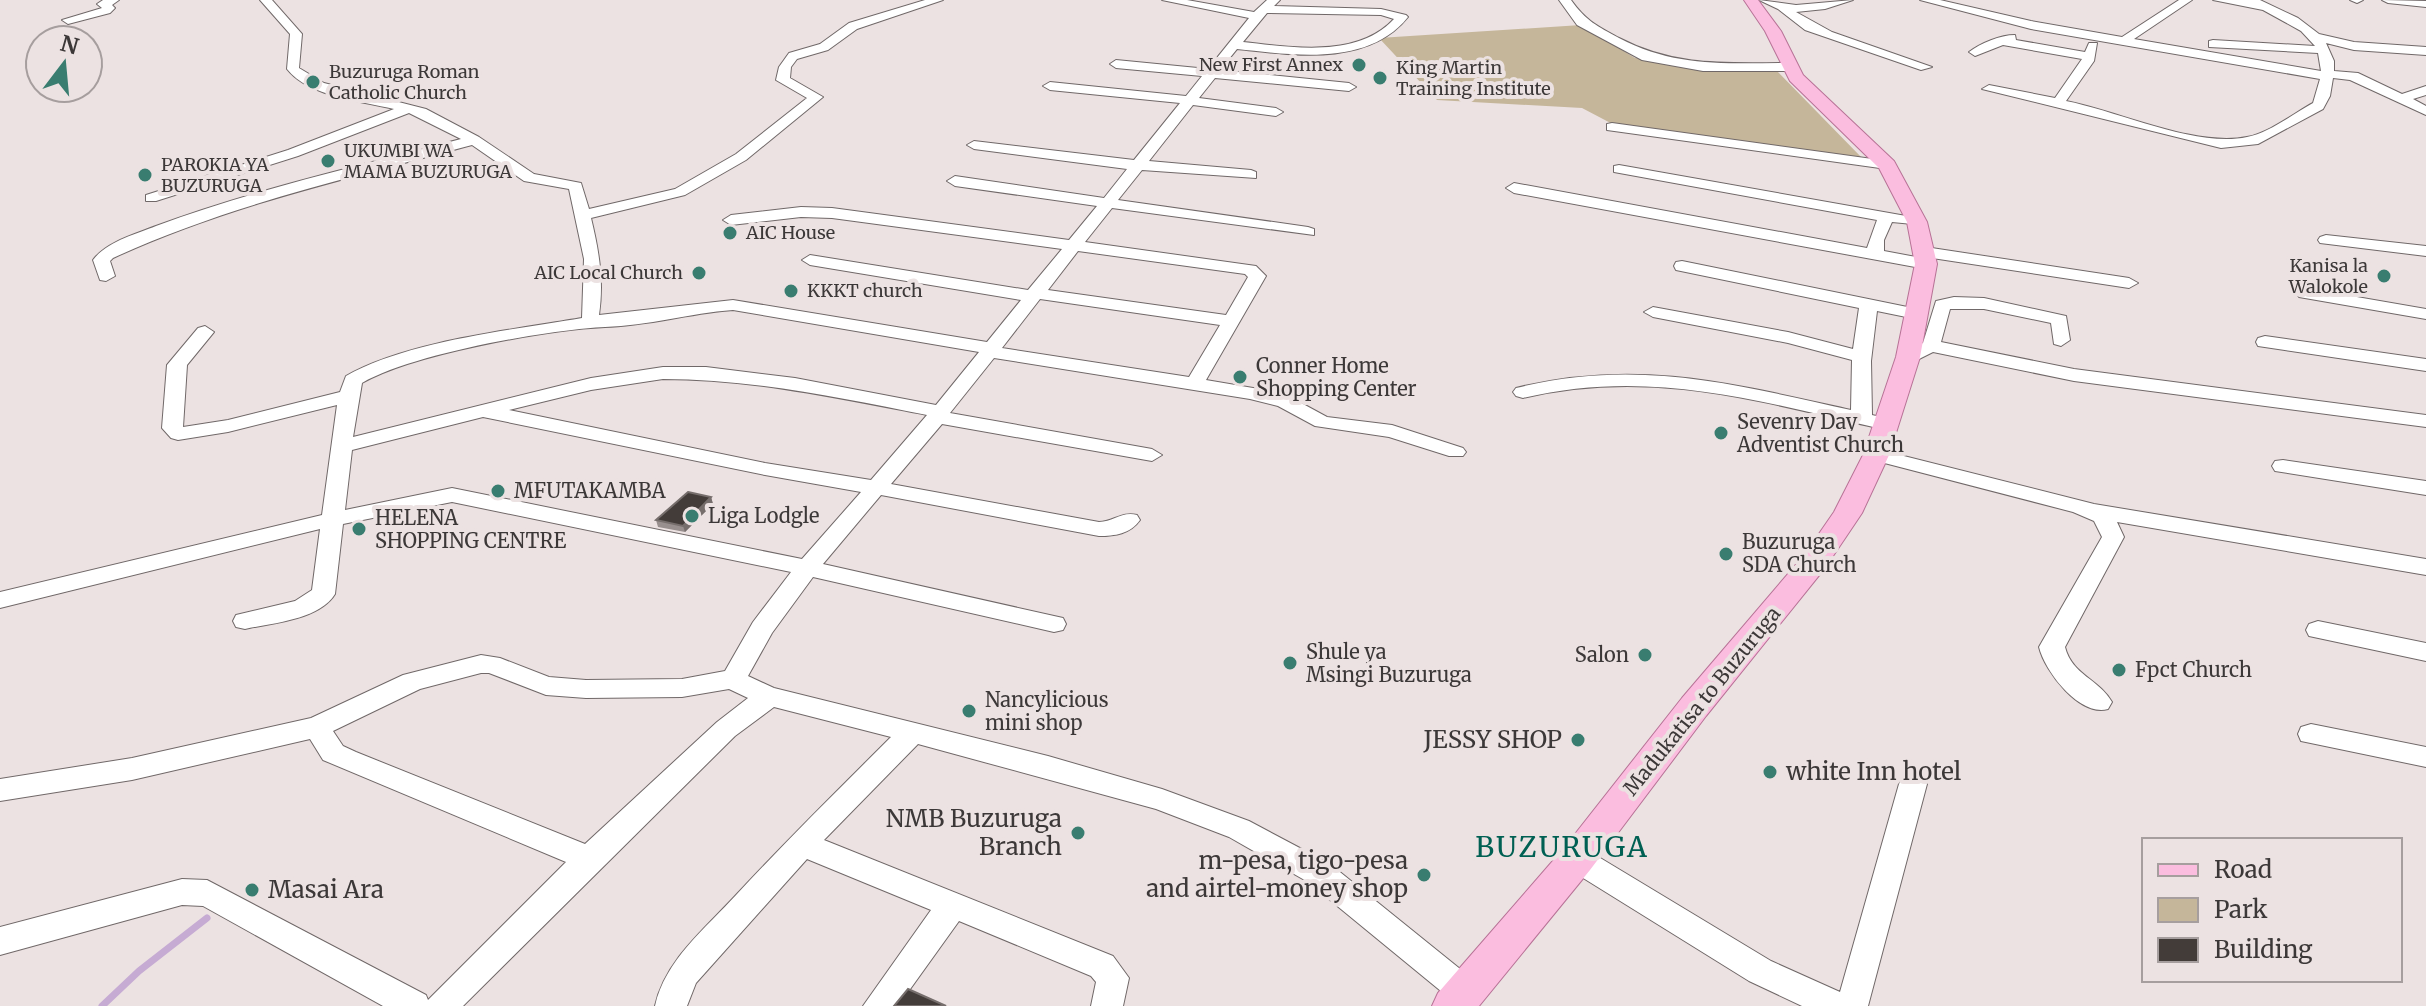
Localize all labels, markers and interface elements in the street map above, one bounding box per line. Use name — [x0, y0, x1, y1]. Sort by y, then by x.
north arrow — [24, 24, 104, 104]
text: N — [57, 29, 82, 61]
place label: New First Annex — [1199, 53, 1343, 76]
marker: New First Annex — [1350, 56, 1368, 74]
place label: King Martin Training Institute — [1396, 56, 1551, 100]
place label: Buzuruga Roman Catholic Church — [329, 60, 480, 104]
marker: King Martin Training Institute — [1371, 69, 1389, 87]
marker: Buzuruga Roman Catholic Church — [304, 73, 322, 91]
place label: UKUMBI WA MAMA BUZURUGA — [344, 139, 512, 183]
marker: UKUMBI WA MAMA BUZURUGA — [319, 152, 337, 170]
place label: PAROKIA YA BUZURUGA — [161, 153, 269, 197]
marker: PAROKIA YA BUZURUGA — [136, 166, 154, 184]
place label: AIC House — [745, 221, 835, 244]
marker: AIC House — [721, 224, 739, 242]
place label: Kanisa la Walokole — [2288, 254, 2368, 298]
place label: AIC Local Church — [533, 261, 683, 284]
marker: AIC Local Church — [690, 264, 708, 282]
marker: Kanisa la Walokole — [2375, 267, 2393, 285]
place label: KKKT church — [807, 279, 923, 302]
marker: KKKT church — [782, 282, 800, 300]
place label: Conner Home Shopping Center — [1256, 353, 1417, 401]
marker: Conner Home Shopping Center — [1231, 368, 1249, 386]
place label: Sevenry Day Adventist Church — [1736, 409, 1904, 457]
marker: Sevenry Day Adventist Church — [1712, 424, 1730, 442]
place label: MFUTAKAMBA — [514, 478, 666, 503]
marker: MFUTAKAMBA — [489, 482, 507, 500]
place label: Liga Lodgle — [708, 503, 819, 528]
place label: HELENA SHOPPING CENTRE — [375, 505, 566, 553]
marker: Liga Lodgle — [683, 507, 701, 525]
marker: HELENA SHOPPING CENTRE — [350, 520, 368, 538]
place label: Buzuruga SDA Church — [1742, 529, 1857, 577]
marker: Buzuruga SDA Church — [1717, 545, 1735, 563]
street label: Madukatisa to Buzuruga — [1618, 601, 1786, 800]
place label: Shule ya Msingi Buzuruga — [1306, 639, 1472, 687]
place label: Salon — [1575, 642, 1629, 667]
marker: Salon — [1636, 646, 1654, 664]
marker: Shule ya Msingi Buzuruga — [1281, 654, 1299, 672]
place label: Fpct Church — [2135, 657, 2252, 682]
marker: Fpct Church — [2110, 661, 2128, 679]
place label: Nancylicious mini shop — [985, 687, 1108, 735]
marker: Nancylicious mini shop — [960, 702, 978, 720]
place label: JESSY SHOP — [1423, 724, 1562, 755]
marker: JESSY SHOP — [1569, 731, 1587, 749]
place label: white Inn hotel — [1785, 756, 1961, 787]
marker: white Inn hotel — [1761, 763, 1779, 781]
place label: NMB Buzuruga Branch — [886, 803, 1062, 862]
marker: NMB Buzuruga Branch — [1069, 824, 1087, 842]
district label: BUZURUGA — [1475, 829, 1649, 865]
legend — [2142, 838, 2402, 982]
place label: m-pesa, tigo-pesa and airtel-money shop — [1146, 845, 1408, 904]
text: Road — [2214, 854, 2272, 885]
marker: m-pesa, tigo-pesa and airtel-money shop — [1415, 866, 1433, 884]
place label: Masai Ara — [268, 874, 384, 905]
marker: Masai Ara — [243, 881, 261, 899]
text: Park — [2214, 894, 2268, 925]
text: Building — [2214, 934, 2313, 965]

